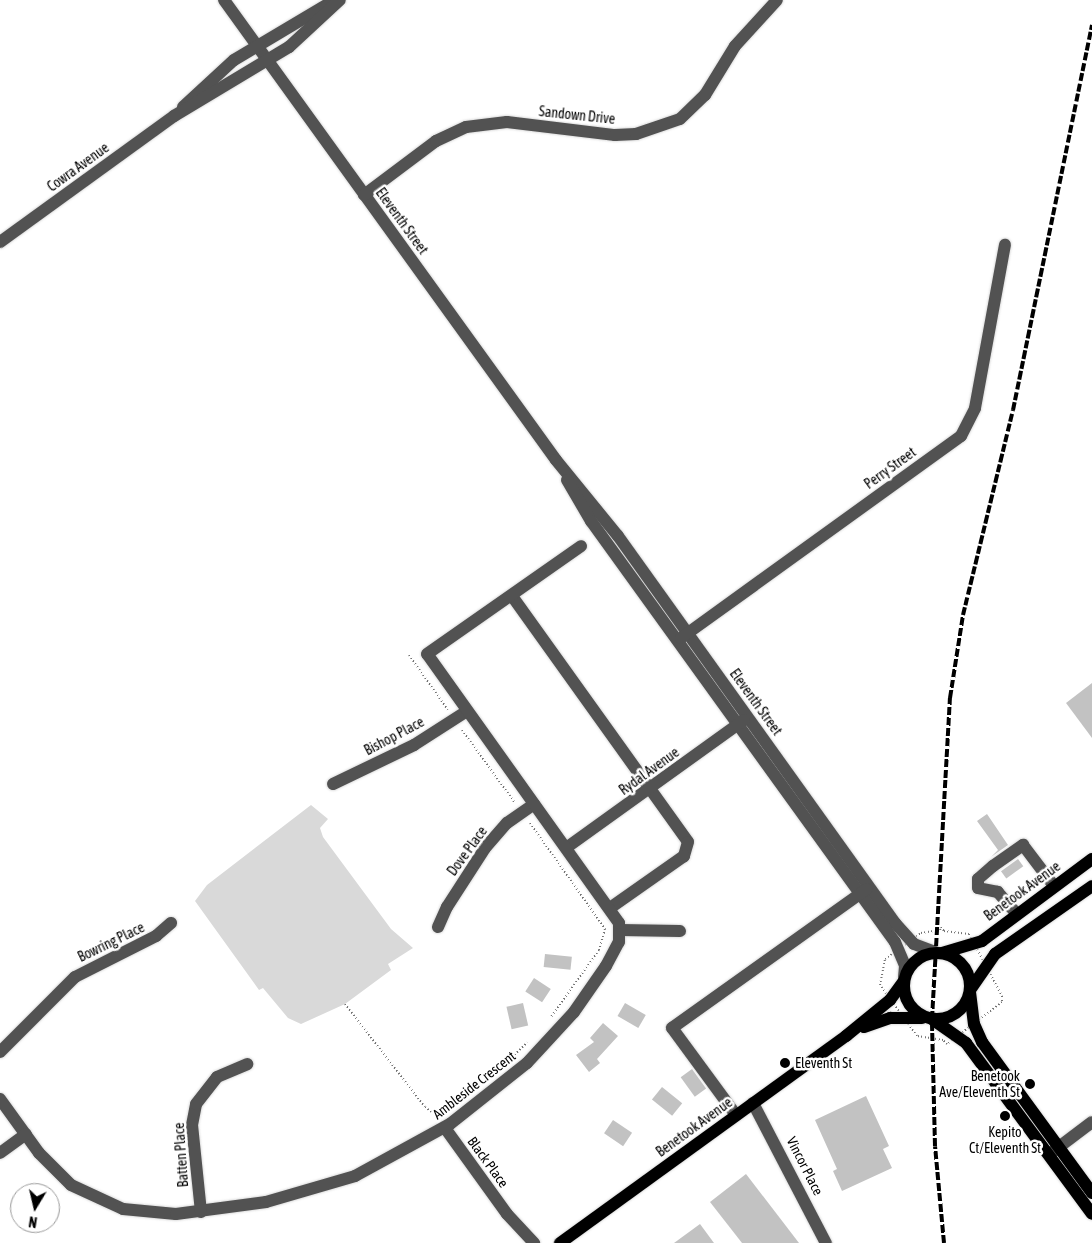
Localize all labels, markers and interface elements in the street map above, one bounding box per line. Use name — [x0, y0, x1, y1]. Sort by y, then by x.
street label: Sandown Drive — [538, 103, 616, 127]
street label: Cowra Avenue — [44, 139, 112, 195]
street label: Eleventh Street — [372, 185, 432, 257]
street label: Perry Street — [861, 444, 919, 492]
street label: Eleventh Street — [726, 666, 786, 738]
street label: Bishop Place — [361, 713, 427, 759]
street label: Rydal Avenue — [616, 744, 682, 798]
street label: Dove Place — [444, 823, 490, 879]
street label: Benetook Avenue — [981, 858, 1063, 924]
street label: Bowring Place — [75, 919, 147, 965]
street label: Ambleside Crescent — [429, 1047, 519, 1123]
place label: Eleventh St — [795, 1055, 852, 1071]
marker: Eleventh St — [779, 1057, 791, 1069]
place label: Benetook Ave/Eleventh St — [939, 1068, 1020, 1100]
marker: Benetook Ave/Eleventh St — [1024, 1078, 1036, 1090]
street label: Benetook Avenue — [653, 1094, 735, 1160]
marker: Kepito Ct/Eleventh St — [999, 1110, 1011, 1122]
street label: Batten Place — [170, 1122, 192, 1188]
place label: Kepito Ct/Eleventh St — [969, 1124, 1041, 1156]
street label: Black Place — [464, 1133, 512, 1191]
street label: Vincor Place — [783, 1134, 827, 1198]
north arrow — [10, 1183, 60, 1233]
text: N — [27, 1213, 38, 1230]

